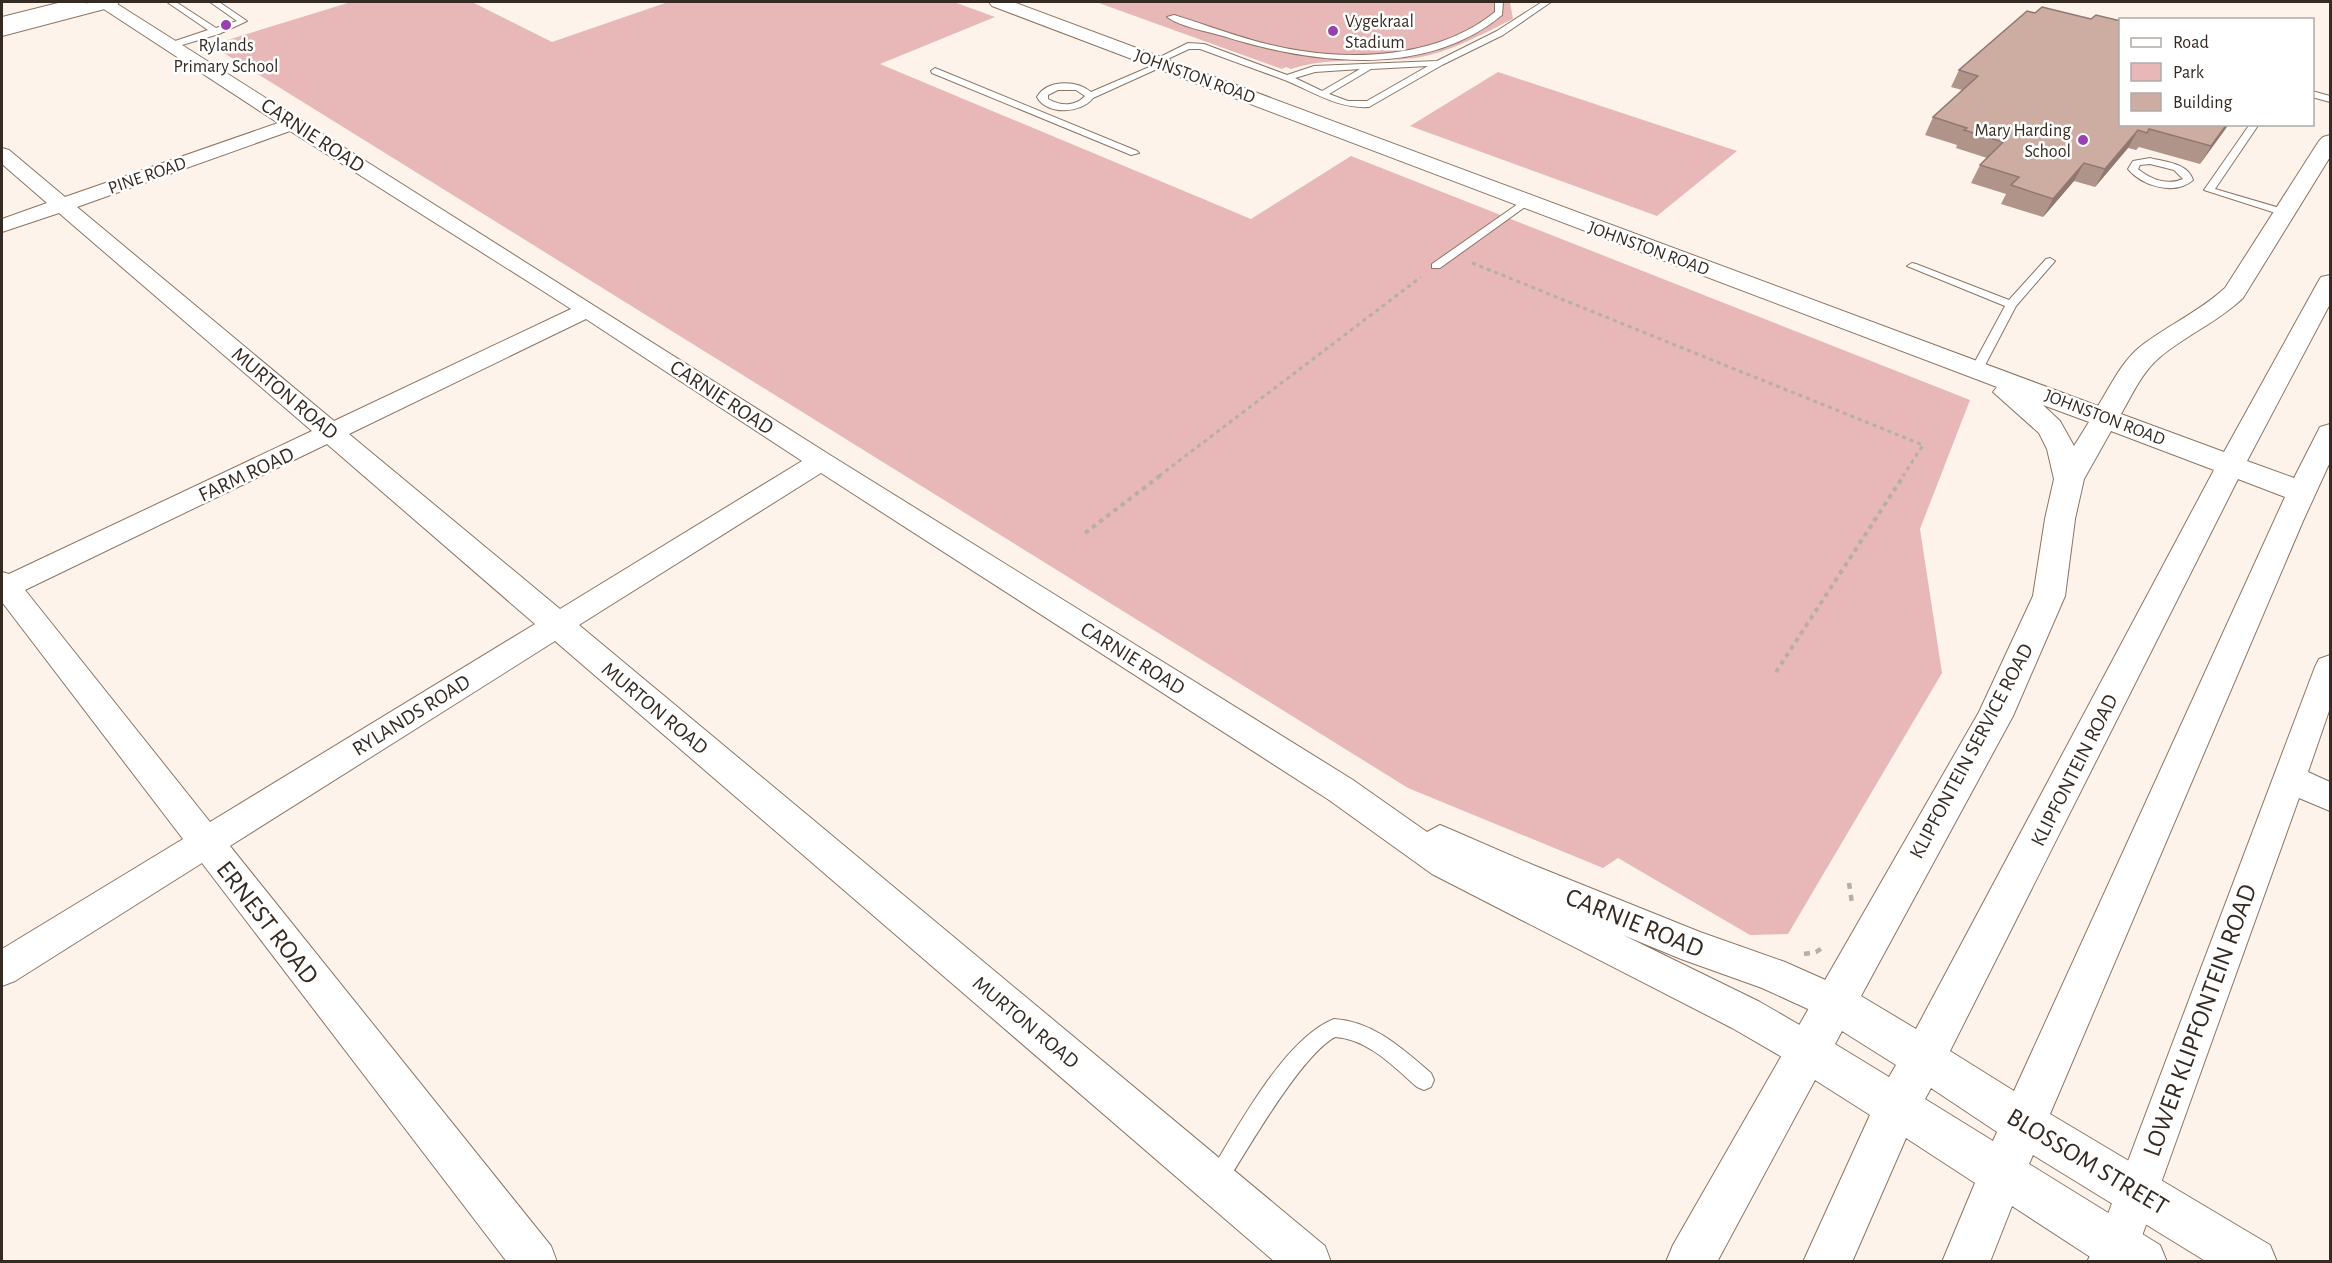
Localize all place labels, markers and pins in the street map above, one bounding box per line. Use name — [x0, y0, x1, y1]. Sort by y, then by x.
place label: Vygekraal Stadium — [1345, 13, 1414, 52]
marker: Rylands Primary School — [219, 18, 233, 32]
marker: Vygekraal Stadium — [1326, 24, 1340, 38]
place label: Rylands Primary School — [173, 37, 279, 76]
place label: Mary Harding School — [1975, 122, 2071, 161]
marker: Mary Harding School — [2076, 133, 2090, 147]

